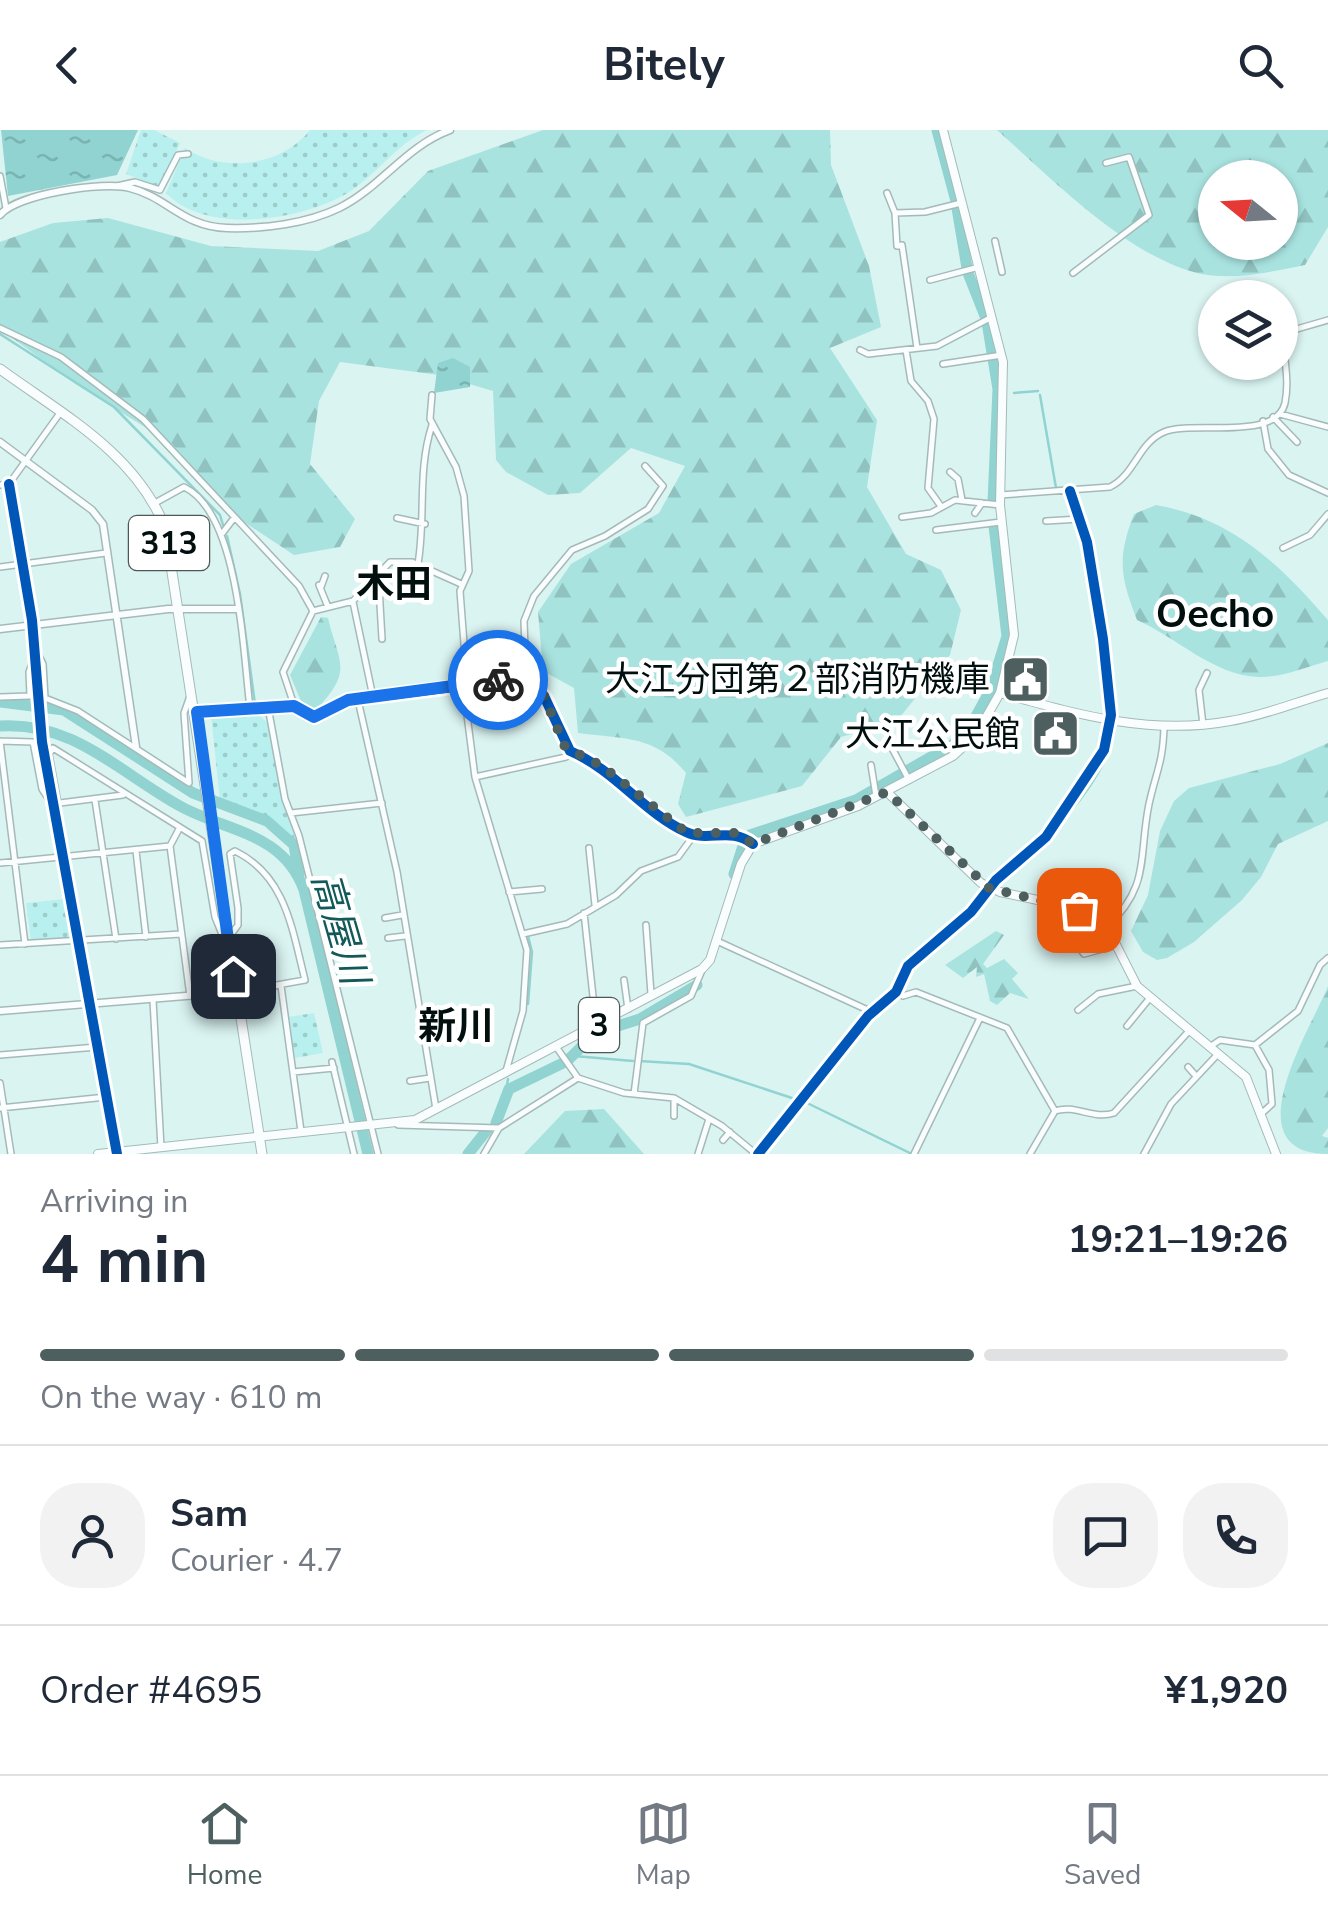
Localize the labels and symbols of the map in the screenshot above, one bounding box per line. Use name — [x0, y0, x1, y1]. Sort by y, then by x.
north arrow — [1198, 160, 1298, 260]
road number: 313 — [129, 516, 209, 570]
district label: 木田 — [356, 559, 432, 610]
district label: Oecho — [1156, 587, 1274, 641]
courier — [448, 630, 548, 730]
public building icon: 大江分団第２部消防機庫 — [999, 653, 1051, 705]
place label: 大江分団第２部消防機庫 — [605, 656, 990, 703]
public building icon: 大江公民館 — [1029, 708, 1081, 760]
place label: 大江公民館 — [845, 711, 1020, 758]
water label: 高屋川 — [300, 866, 381, 994]
pin — [1037, 868, 1122, 953]
pin — [191, 934, 276, 1019]
road number: 3 — [579, 998, 619, 1052]
district label: 新川 — [418, 1001, 494, 1052]

